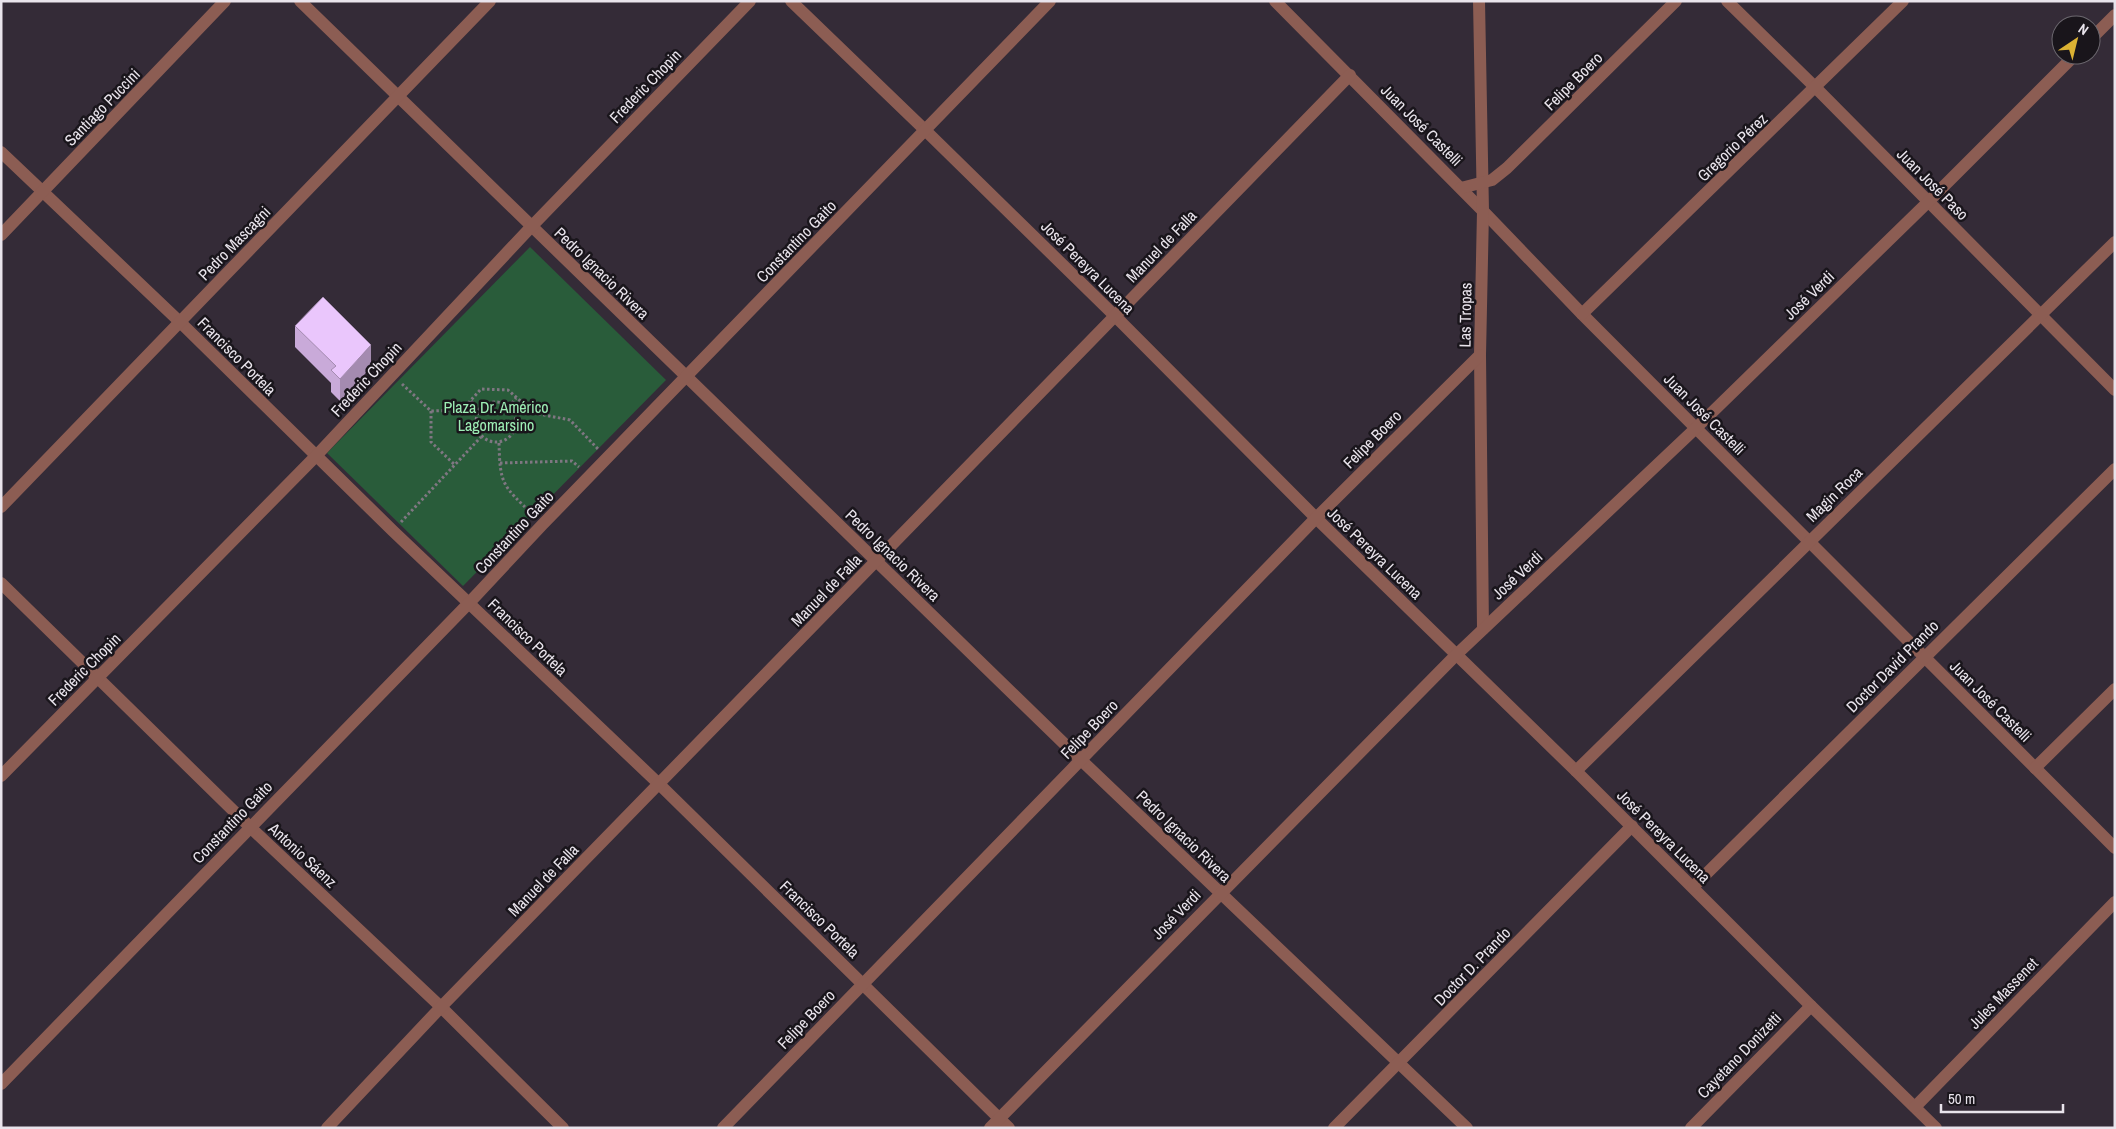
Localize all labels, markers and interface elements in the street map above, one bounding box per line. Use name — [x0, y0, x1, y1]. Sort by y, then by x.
north arrow — [2051, 15, 2101, 65]
text: N — [2075, 20, 2092, 39]
street label: Frederic Chopin — [604, 44, 686, 128]
street label: Felipe Boero — [1539, 47, 1607, 115]
street label: Santiago Puccini — [59, 63, 145, 151]
street label: Juan José Castelli — [1376, 79, 1468, 171]
street label: Gregorio Pérez — [1692, 108, 1772, 186]
street label: Juan José Paso — [1892, 143, 1974, 225]
street label: Constantino Gaito — [751, 195, 841, 287]
street label: Pedro Mascagni — [193, 201, 275, 285]
street label: Manuel de Falla — [1121, 205, 1202, 287]
street label: José Pereyra Lucena — [1036, 215, 1140, 319]
street label: Pedro Ignacio Rivera — [550, 222, 655, 324]
street label: José Verdi — [1779, 266, 1839, 324]
street label: Las Tropas — [1453, 282, 1477, 348]
street label: Francisco Portela — [193, 312, 282, 401]
street label: Frederic Chopin — [326, 337, 406, 421]
street label: Juan José Castelli — [1659, 368, 1751, 460]
park label: Plaza Dr. Américo Lagomarsino — [443, 396, 549, 436]
street label: Felipe Boero — [1338, 405, 1406, 473]
street label: Magin Roca — [1801, 461, 1868, 526]
street label: Constantino Gaito — [470, 486, 558, 578]
street label: José Pereyra Lucena — [1323, 502, 1428, 604]
street label: Pedro Ignacio Rivera — [841, 504, 946, 606]
street label: José Verdi — [1487, 546, 1547, 604]
street label: Manuel de Falla — [786, 549, 867, 631]
street label: Francisco Portela — [483, 593, 573, 681]
street label: Doctor David Prando — [1841, 615, 1943, 717]
street label: Frederic Chopin — [43, 628, 125, 710]
street label: Juan José Castelli — [1945, 655, 2037, 747]
street label: Felipe Boero — [1055, 695, 1123, 763]
street label: Constantino Gaito — [187, 776, 277, 868]
street label: José Pereyra Lucena — [1612, 784, 1716, 888]
street label: Pedro Ignacio Rivera — [1132, 785, 1237, 887]
street label: Antonio Sáenz — [263, 817, 342, 893]
street label: Manuel de Falla — [503, 839, 584, 921]
street label: Francisco Portela — [775, 875, 865, 963]
street label: José Verdi — [1147, 884, 1205, 944]
street label: Doctor D. Prando — [1429, 922, 1515, 1010]
street label: Jules Massenet — [1963, 952, 2043, 1033]
street label: Felipe Boero — [772, 985, 840, 1053]
street label: Cayetano Donizetti — [1692, 1007, 1786, 1103]
scale bar — [1941, 1082, 2064, 1114]
text: 50 m — [1948, 1088, 1975, 1109]

